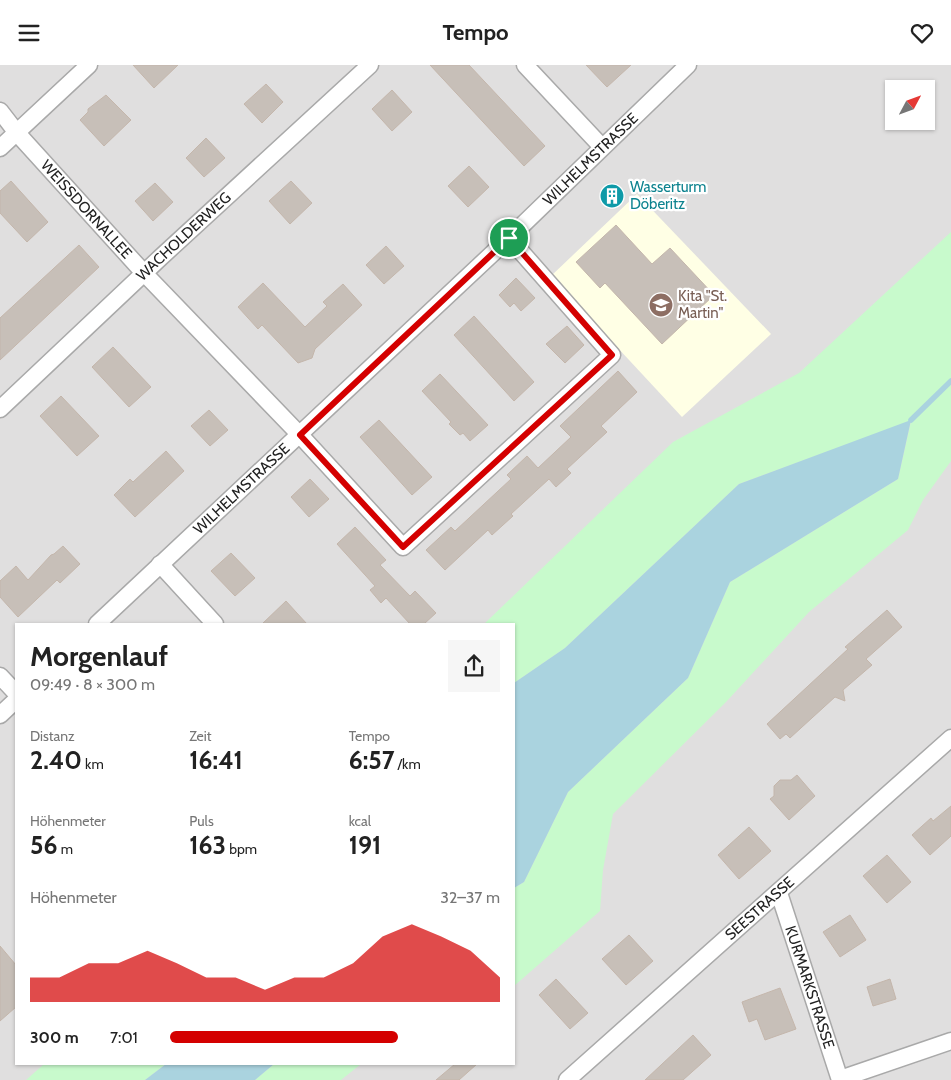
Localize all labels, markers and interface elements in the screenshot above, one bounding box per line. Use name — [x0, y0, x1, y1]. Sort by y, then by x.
icon: menu — [15, 19, 43, 47]
text: Tempo — [442, 19, 509, 46]
icon: heart — [908, 19, 936, 47]
north arrow — [885, 80, 935, 130]
map controls — [885, 80, 935, 130]
street label: WILHELMSTRASSE — [539, 109, 642, 209]
street label: WEISSDORNALLEE — [37, 156, 136, 262]
place label: Wasserturm Döberitz — [630, 178, 706, 213]
building icon: Wasserturm Döberitz — [599, 183, 625, 209]
street label: WACHOLDERWEG — [133, 188, 235, 285]
pin — [488, 217, 530, 259]
icon: arrive — [495, 224, 523, 252]
place label: Kita "St. Martin" — [678, 287, 727, 322]
school or university icon: Kita "St. Martin" — [648, 292, 674, 318]
street label: WILHELMSTRASSE — [190, 439, 293, 538]
text: Morgenlauf — [30, 639, 168, 673]
button: share — [448, 640, 500, 692]
text: 09:49 · 8 × 300 m — [30, 675, 155, 694]
text: Distanz — [30, 727, 75, 745]
text: Zeit — [189, 727, 211, 745]
text: Tempo — [349, 727, 390, 745]
text: 2.40 — [30, 745, 82, 775]
text: 16:41 — [189, 745, 243, 775]
text: 6:57 — [349, 745, 394, 775]
text: km — [82, 755, 104, 773]
text: /km — [394, 755, 421, 773]
text: Höhenmeter — [30, 812, 106, 830]
text: Puls — [189, 812, 214, 830]
text: kcal — [349, 812, 371, 830]
text: 56 — [30, 830, 57, 860]
text: 163 — [189, 830, 226, 860]
text: 191 — [349, 830, 381, 860]
text: m — [57, 840, 73, 858]
text: bpm — [226, 840, 257, 858]
street label: SEESTRASSE — [721, 873, 798, 944]
text: Höhenmeter — [30, 888, 116, 907]
text: 32–37 m — [440, 888, 500, 907]
street label: KURMARKSTRASSE — [781, 923, 838, 1051]
text: 300 m — [30, 1028, 79, 1047]
text: 7:01 — [110, 1028, 138, 1047]

